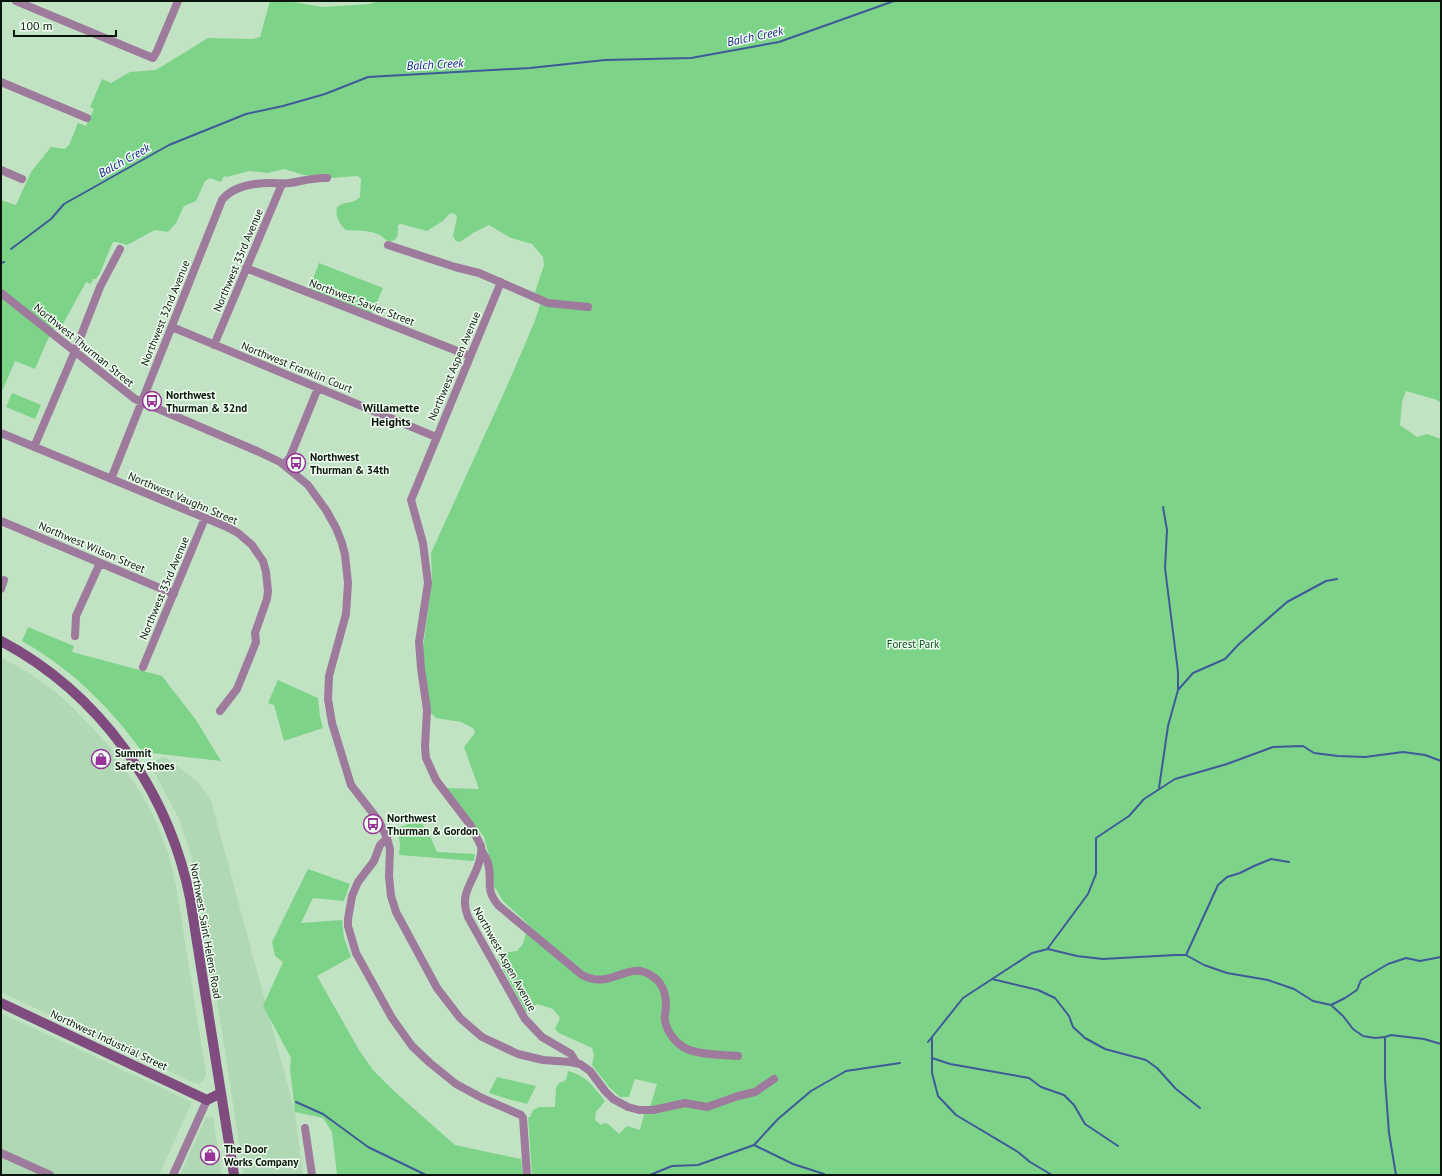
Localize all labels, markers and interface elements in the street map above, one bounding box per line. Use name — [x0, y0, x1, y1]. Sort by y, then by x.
scale bar — [14, 12, 116, 38]
text: 100 m — [20, 18, 53, 33]
water label: Balch Creek — [726, 23, 785, 49]
water label: Balch Creek — [406, 55, 464, 73]
water label: Balch Creek — [95, 139, 153, 180]
street label: Northwest 33rd Avenue — [210, 206, 266, 314]
street label: Northwest 32nd Avenue — [137, 258, 193, 368]
street label: Northwest Savier Street — [307, 275, 417, 329]
street label: Northwest Thurman Street — [31, 300, 137, 390]
street label: Northwest Aspen Avenue — [425, 309, 483, 423]
street label: Northwest Franklin Court — [239, 338, 355, 396]
place label: Northwest Thurman & 32nd — [166, 388, 247, 415]
bus stop icon: Northwest Thurman & 32nd — [141, 390, 163, 412]
district label: Willamette Heights — [363, 400, 419, 429]
place label: Northwest Thurman & 34th — [310, 450, 389, 477]
bus stop icon: Northwest Thurman & 34th — [285, 452, 307, 474]
street label: Northwest Vaughn Street — [126, 469, 240, 528]
street label: Northwest Wilson Street — [37, 518, 148, 576]
street label: Northwest 33rd Avenue — [136, 534, 192, 642]
park label: Forest Park — [887, 637, 940, 651]
place label: Summit Safety Shoes — [115, 746, 175, 773]
shop icon: Summit Safety Shoes — [90, 748, 112, 770]
place label: Northwest Thurman & Gordon — [387, 811, 478, 838]
bus stop icon: Northwest Thurman & Gordon — [362, 813, 384, 835]
street label: Northwest Saint Helens Road — [187, 862, 225, 1000]
street label: Northwest Aspen Avenue — [470, 904, 540, 1014]
street label: Northwest Industrial Street — [48, 1007, 170, 1073]
place label: The Door Works Company — [224, 1142, 299, 1169]
shop icon: The Door Works Company — [199, 1144, 221, 1166]

